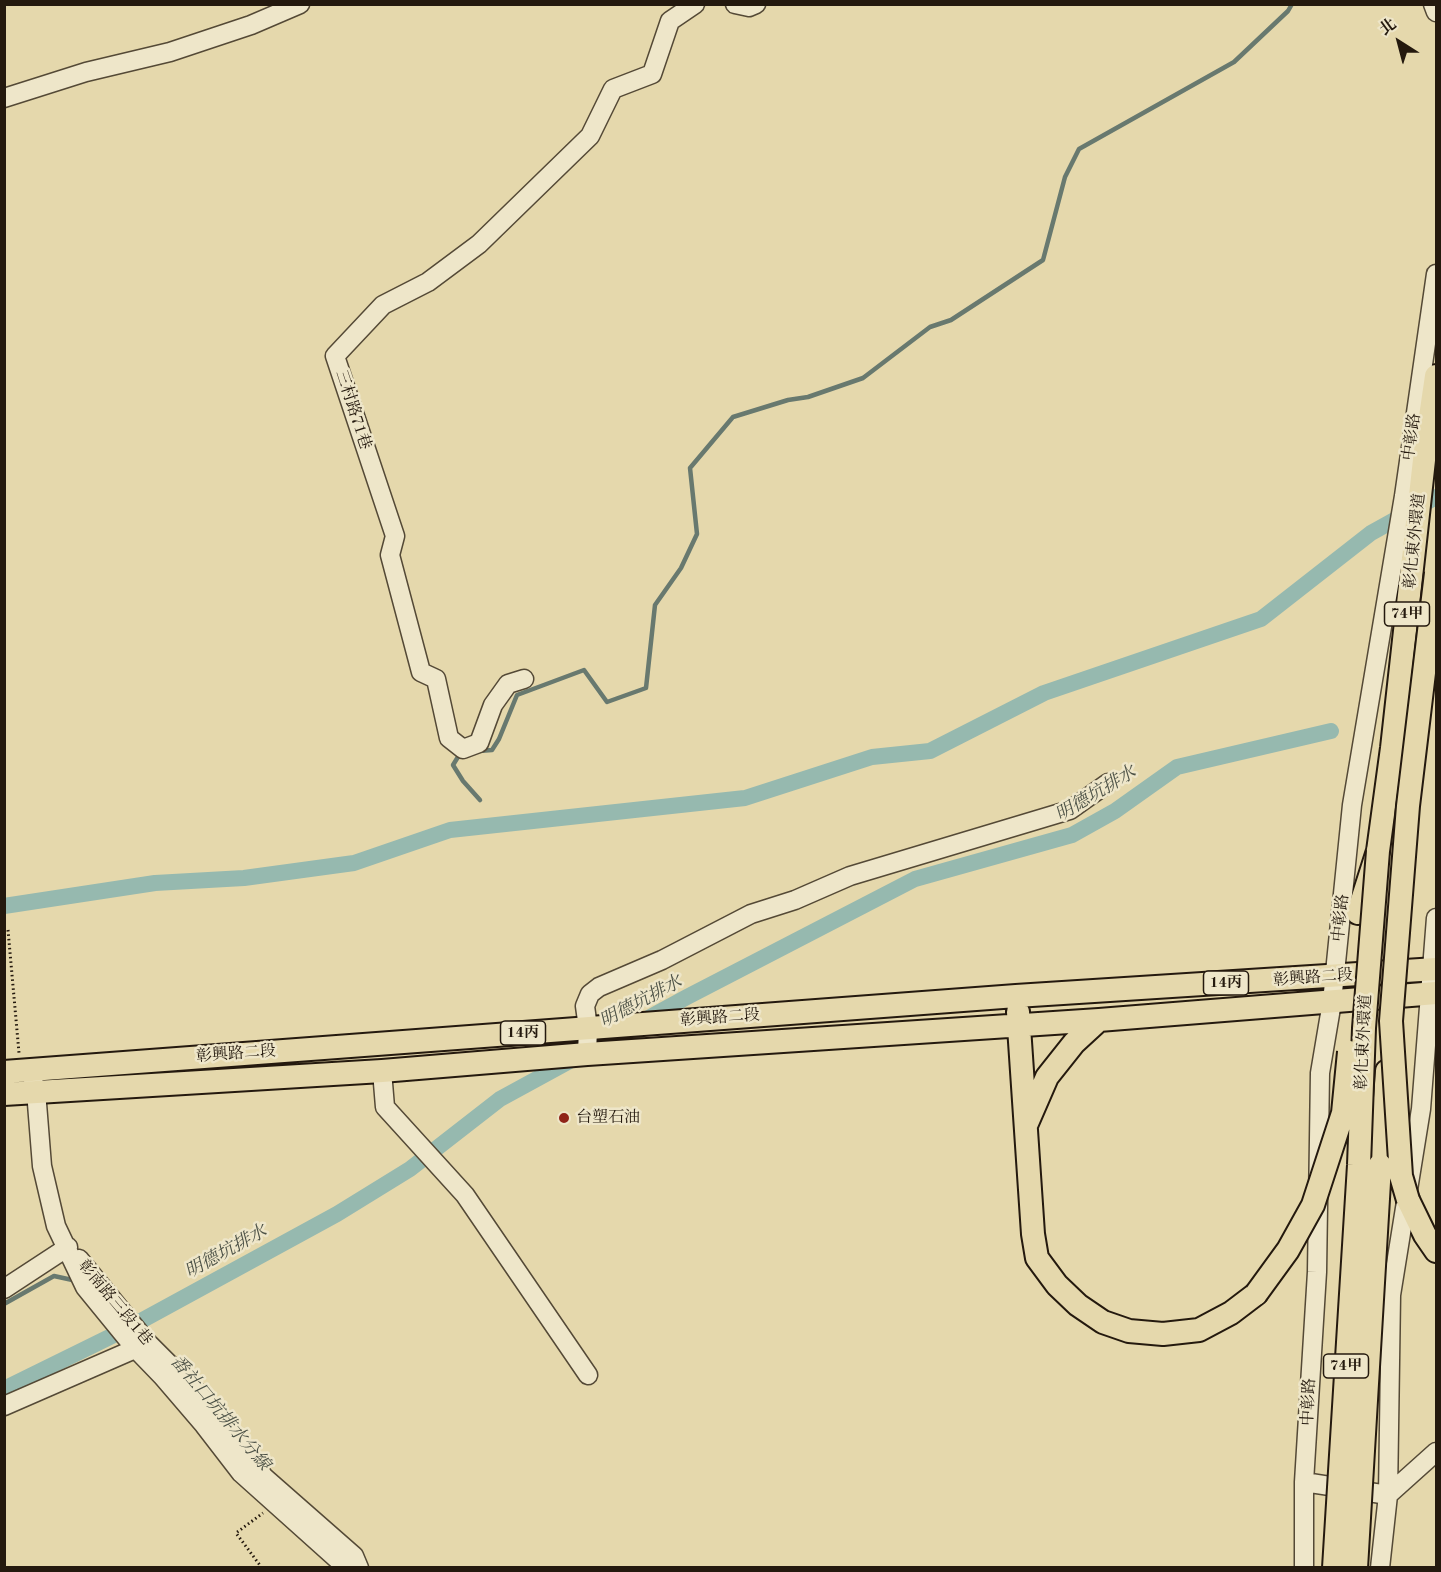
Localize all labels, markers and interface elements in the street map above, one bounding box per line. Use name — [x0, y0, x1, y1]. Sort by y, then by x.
north arrow — [1369, 12, 1429, 72]
text: 北 — [1377, 16, 1400, 39]
street label: 三村路71巷 — [331, 368, 375, 452]
street label: 中彰路 — [1399, 412, 1425, 462]
street label: 彰化東外環道 — [1400, 492, 1430, 590]
road number: 74甲 — [1384, 602, 1430, 626]
water label: 明德坑排水 — [1052, 762, 1140, 826]
street label: 中彰路 — [1329, 893, 1353, 943]
street label: 彰興路二段 — [1272, 966, 1354, 990]
water label: 明德坑排水 — [596, 971, 686, 1033]
road number: 14丙 — [1204, 971, 1248, 995]
street label: 彰化東外環道 — [1352, 994, 1376, 1090]
street label: 彰興路二段 — [679, 1006, 761, 1030]
road number: 14丙 — [500, 1021, 546, 1045]
street label: 彰興路二段 — [195, 1042, 277, 1066]
place label: 台塑石油 — [576, 1108, 640, 1128]
marker: 台塑石油 — [557, 1111, 571, 1125]
water label: 明德坑排水 — [181, 1221, 271, 1283]
street label: 彰南路三段1巷 — [74, 1257, 156, 1349]
water label: 番社口坑排水分線 — [165, 1351, 275, 1475]
road number: 74甲 — [1324, 1354, 1368, 1378]
street label: 中彰路 — [1298, 1378, 1320, 1426]

